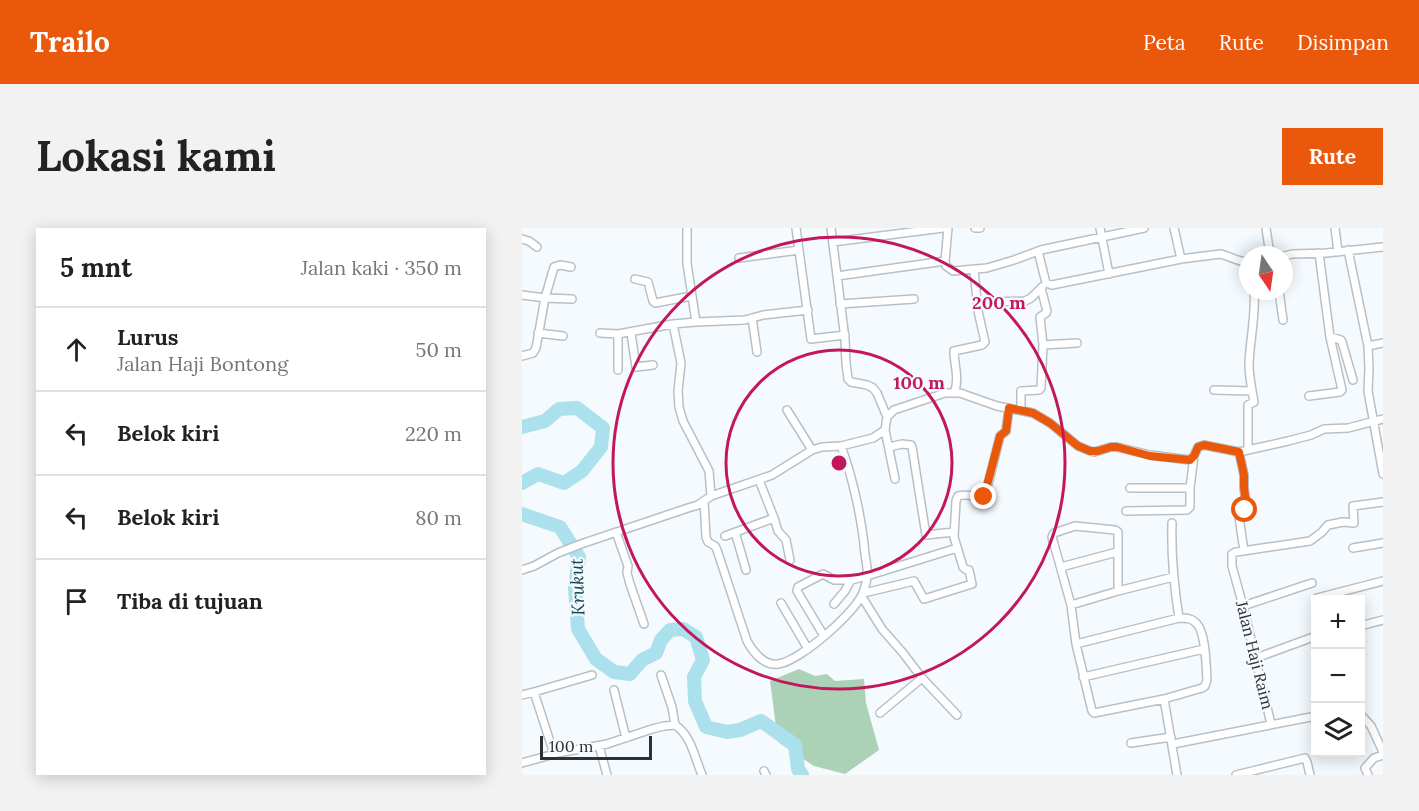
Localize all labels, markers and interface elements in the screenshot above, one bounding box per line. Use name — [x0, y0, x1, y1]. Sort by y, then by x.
text: Trailo — [30, 24, 110, 60]
text: Peta — [1143, 29, 1186, 56]
text: Rute — [1219, 29, 1264, 56]
text: Disimpan — [1297, 29, 1389, 56]
button: Rute — [1282, 128, 1383, 185]
text: Lokasi kami — [36, 129, 276, 183]
north arrow — [1239, 246, 1293, 300]
text: 5 mnt — [60, 251, 132, 284]
text: Jalan kaki · 350 m — [301, 255, 462, 280]
text: 200 m — [972, 291, 1026, 314]
text: Lurus — [117, 323, 179, 351]
icon: ahead — [60, 333, 93, 366]
text: 50 m — [416, 337, 462, 362]
text: Jalan Haji Bontong — [117, 351, 288, 376]
text: 100 m — [893, 371, 945, 394]
icon: left — [60, 417, 93, 450]
text: Belok kiri — [117, 419, 219, 447]
text: 220 m — [405, 421, 462, 446]
centre of rings — [829, 453, 849, 473]
route end — [970, 483, 996, 509]
route start — [1231, 496, 1257, 522]
icon: left — [60, 501, 93, 534]
text: Belok kiri — [117, 503, 219, 531]
text: 80 m — [415, 505, 462, 530]
water label: Krukut — [564, 558, 589, 616]
icon: arrive — [60, 585, 93, 618]
text: Tiba di tujuan — [117, 587, 263, 615]
map controls — [1311, 595, 1365, 757]
button: + — [1311, 595, 1365, 649]
street label: Jalan Haji Raim — [1232, 598, 1278, 711]
button: − — [1311, 649, 1365, 703]
button: layers — [1311, 703, 1365, 757]
scale bar — [540, 733, 652, 760]
text: 100 m — [549, 736, 593, 756]

